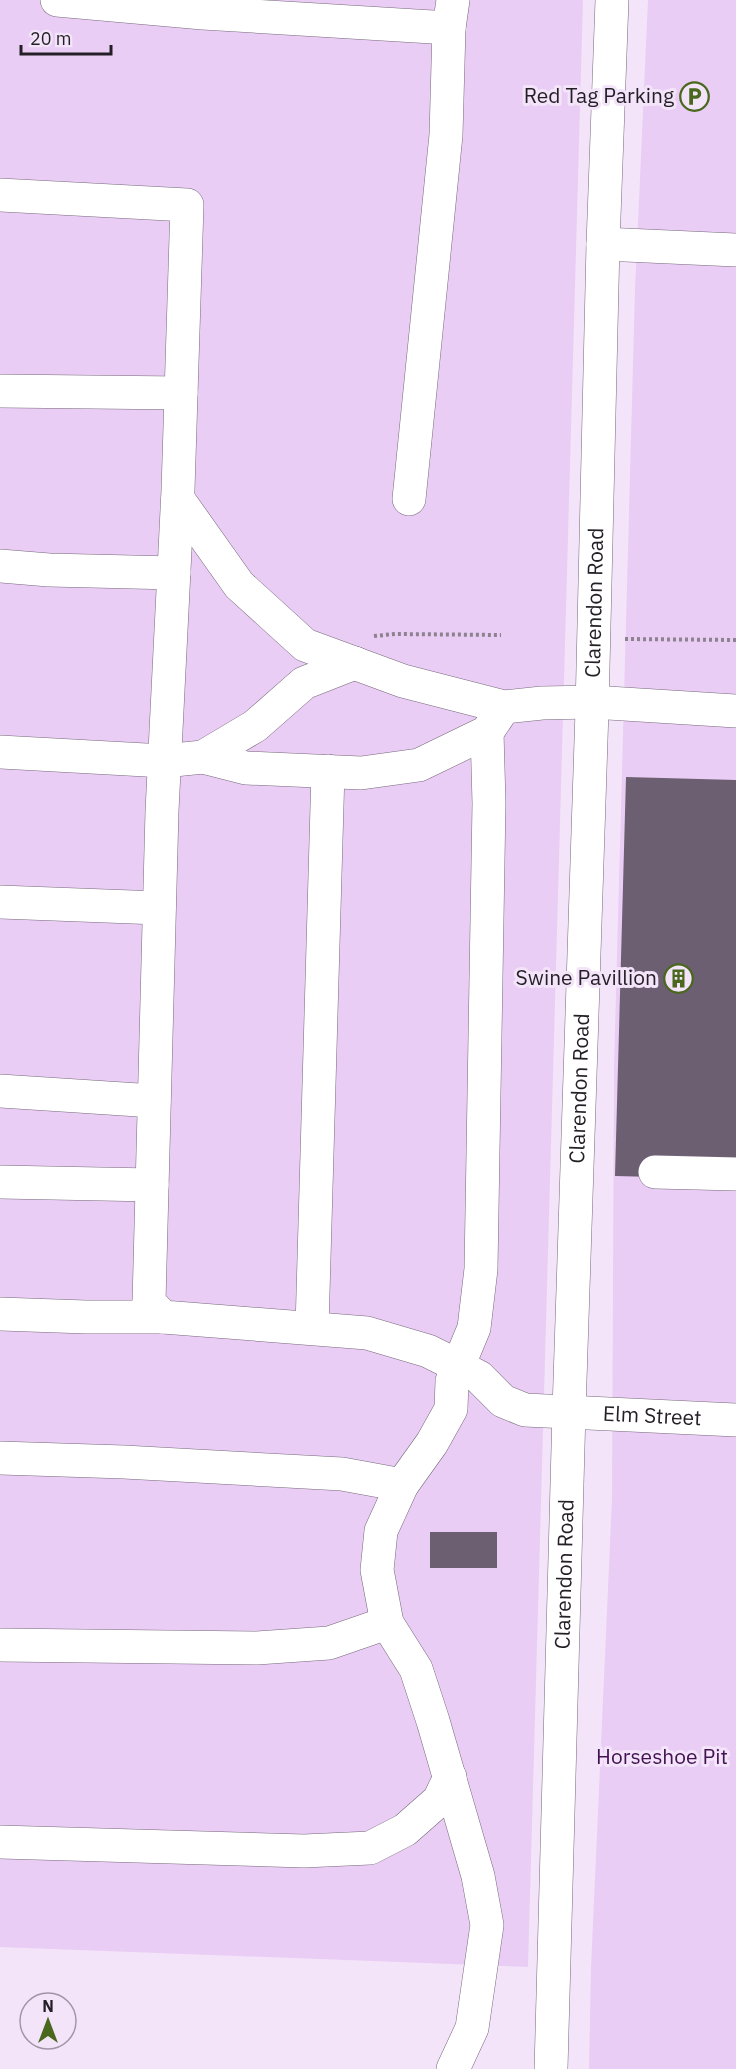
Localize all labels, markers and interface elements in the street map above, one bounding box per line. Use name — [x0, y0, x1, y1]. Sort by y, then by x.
scale bar — [21, 18, 111, 56]
text: 20 m — [30, 27, 72, 50]
parking icon: Red Tag Parking — [679, 80, 711, 112]
place label: Red Tag Parking — [524, 81, 674, 109]
street label: Clarendon Road — [578, 527, 609, 678]
building icon: Swine Pavillion — [662, 962, 694, 994]
place label: Swine Pavillion — [516, 963, 657, 991]
street label: Clarendon Road — [562, 1013, 595, 1164]
street label: Elm Street — [602, 1399, 702, 1431]
street label: Clarendon Road — [547, 1499, 580, 1650]
park label: Horseshoe Pit — [596, 1742, 728, 1770]
north arrow — [18, 1991, 78, 2051]
text: N — [42, 1996, 54, 2016]

